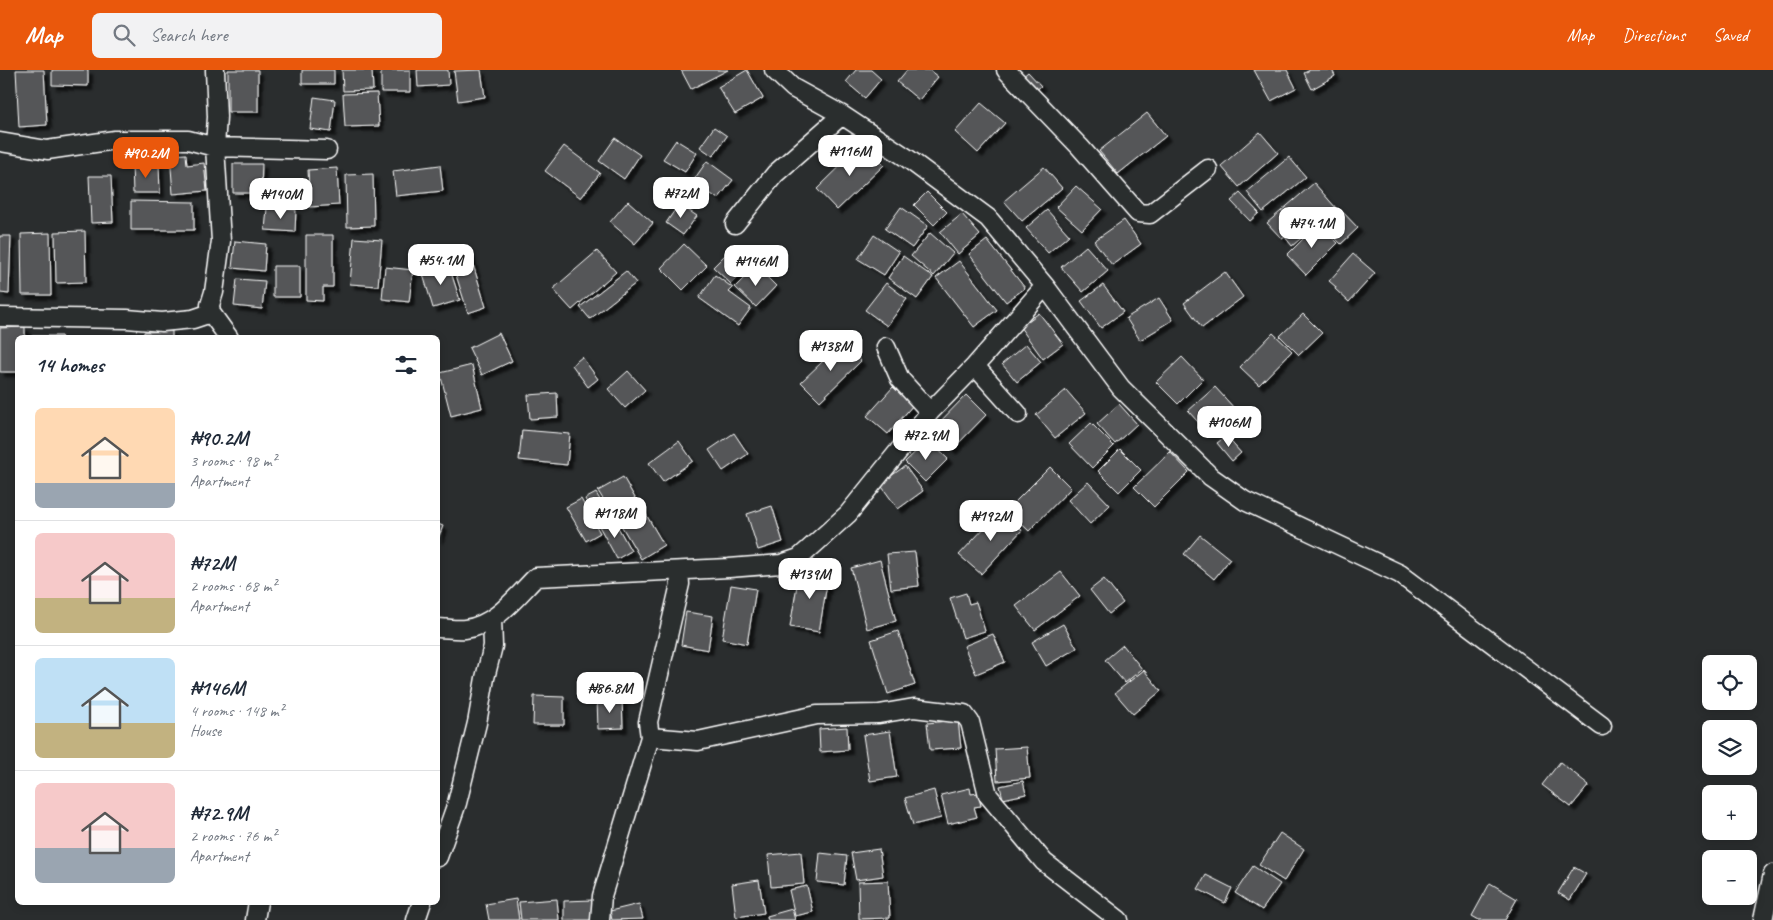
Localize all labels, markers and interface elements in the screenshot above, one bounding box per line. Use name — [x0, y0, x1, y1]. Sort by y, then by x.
search box — [92, 13, 442, 58]
text: Map — [25, 20, 62, 50]
icon: search — [110, 21, 138, 49]
text: Search here — [150, 23, 228, 47]
text: Map — [1567, 24, 1594, 46]
text: Directions — [1622, 24, 1685, 46]
text: Saved — [1713, 24, 1748, 46]
pin: ₦116M — [815, 134, 885, 177]
pin: ₦90.2M — [105, 136, 187, 179]
text: ₦116M — [829, 141, 871, 161]
text: ₦90.2M — [124, 143, 168, 163]
pin: ₦72M — [651, 176, 711, 219]
pin: ₦140M — [246, 178, 316, 220]
text: ₦72M — [664, 183, 698, 203]
text: ₦140M — [260, 184, 302, 204]
pin: ₦74.1M — [1271, 206, 1353, 249]
text: ₦74.1M — [1290, 213, 1334, 233]
pin: ₦54.1M — [400, 244, 482, 286]
pin: ₦146M — [721, 244, 791, 287]
text: ₦54.1M — [419, 250, 463, 270]
text: ₦146M — [735, 251, 777, 271]
pin: ₦138M — [796, 330, 866, 372]
text: ₦138M — [810, 336, 852, 356]
icon: filters — [392, 351, 420, 379]
text: 14 homes — [35, 352, 104, 378]
pin: ₦106M — [1194, 406, 1264, 448]
text: ₦106M — [1208, 412, 1250, 432]
pin: ₦72.9M — [885, 418, 967, 461]
text: ₦90.2M — [190, 425, 248, 451]
text: ₦72.9M — [904, 425, 948, 445]
icon: home — [75, 428, 135, 488]
text: 3 rooms · 98 m² — [190, 451, 276, 471]
text: Apartment — [190, 471, 249, 491]
pin: ₦118M — [580, 496, 650, 539]
pin: ₦192M — [956, 500, 1026, 542]
text: ₦118M — [594, 503, 636, 523]
text: ₦192M — [971, 506, 1011, 526]
text: ₦72M — [190, 550, 235, 576]
icon: home — [75, 553, 135, 613]
pin: ₦139M — [775, 558, 845, 600]
text: ₦139M — [790, 564, 830, 584]
text: 2 rooms · 68 m² — [190, 576, 276, 596]
text: Apartment — [190, 596, 249, 616]
map controls — [1702, 655, 1757, 905]
button: locate — [1702, 655, 1757, 710]
pin: ₦86.8M — [569, 672, 651, 714]
text: ₦146M — [190, 675, 244, 701]
icon: home — [75, 678, 135, 738]
text: ₦86.8M — [588, 678, 632, 698]
text: 4 rooms · 148 m² — [190, 701, 284, 721]
button: layers — [1702, 720, 1757, 775]
text: House — [190, 721, 221, 741]
button: + — [1702, 785, 1757, 840]
text: ₦72.9M — [190, 800, 248, 826]
icon: home — [75, 803, 135, 863]
text: 2 rooms · 76 m² — [190, 826, 276, 846]
text: Apartment — [190, 846, 249, 866]
button: − — [1702, 850, 1757, 905]

